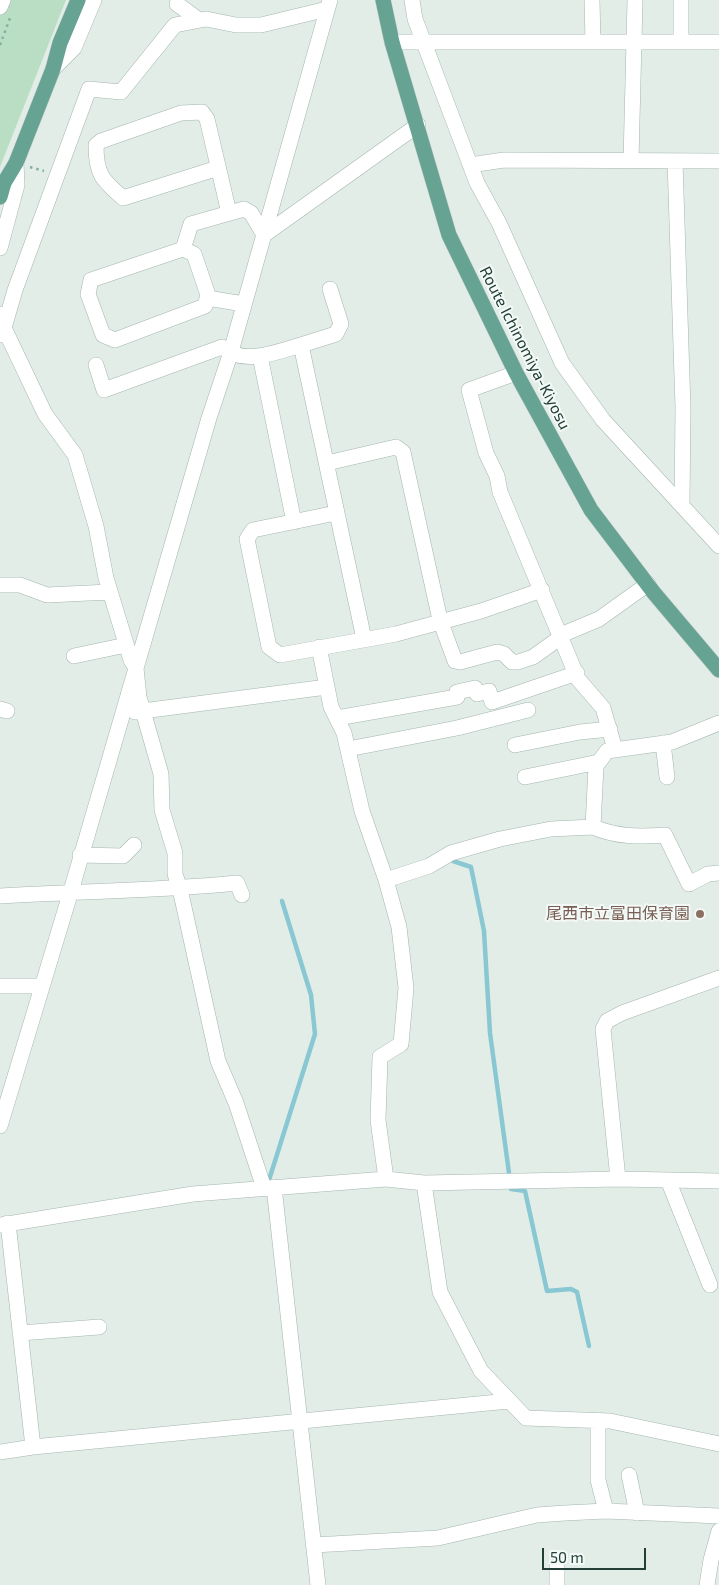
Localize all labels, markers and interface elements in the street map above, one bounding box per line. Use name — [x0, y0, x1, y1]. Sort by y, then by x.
street label: Route Ichinomiya-Kiyosu — [475, 263, 575, 433]
place label: 尾西市立富田保育園 — [546, 904, 690, 924]
marker: 尾西市立富田保育園 — [694, 908, 706, 920]
scale bar — [544, 1538, 648, 1570]
text: 50 m — [550, 1548, 584, 1566]

